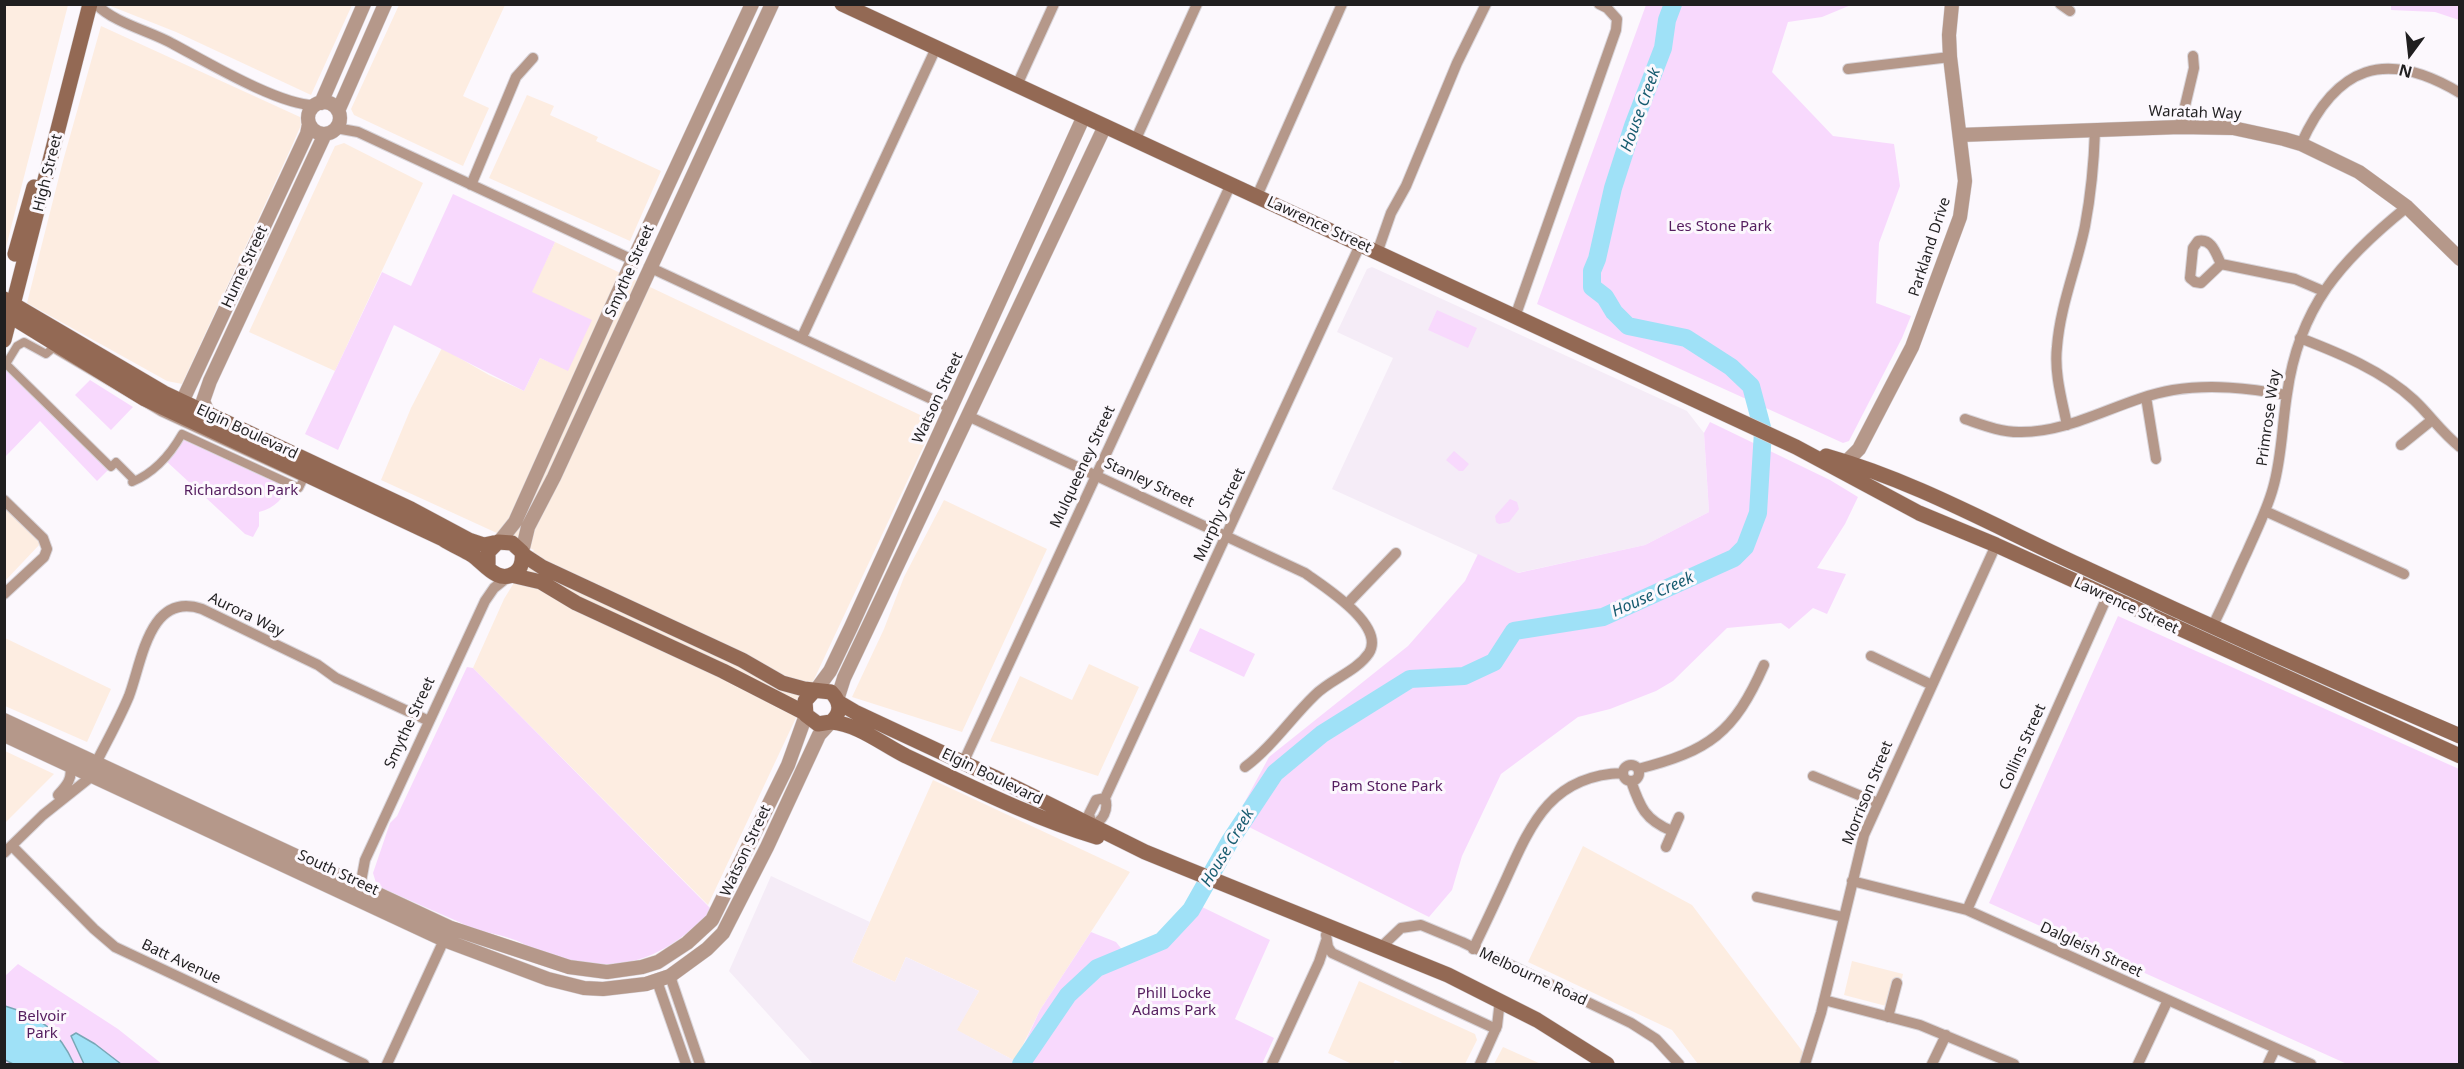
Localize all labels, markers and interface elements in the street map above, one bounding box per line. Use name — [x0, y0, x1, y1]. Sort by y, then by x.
north arrow — [2380, 24, 2440, 84]
text: N — [2396, 59, 2414, 84]
water label: House Creek — [1617, 66, 1665, 154]
street label: Waratah Way — [2148, 102, 2242, 124]
street label: High Street — [30, 132, 66, 214]
street label: Lawrence Street — [1264, 193, 1374, 257]
street label: Parkland Drive — [1905, 195, 1955, 299]
park label: Les Stone Park — [1668, 218, 1772, 236]
street label: Smythe Street — [602, 222, 658, 320]
street label: Hume Street — [218, 223, 272, 311]
street label: Watson Street — [909, 349, 967, 447]
street label: Primrose Way — [2253, 369, 2285, 467]
street label: Elgin Boulevard — [193, 401, 301, 463]
street label: Mulqueeney Street — [1047, 403, 1119, 531]
street label: Stanley Street — [1101, 454, 1197, 512]
street label: Murphy Street — [1191, 465, 1249, 565]
park label: Richardson Park — [184, 482, 298, 500]
water label: House Creek — [1609, 568, 1697, 622]
street label: Lawrence Street — [2071, 574, 2181, 638]
street label: Aurora Way — [205, 589, 287, 641]
street label: Smythe Street — [381, 674, 439, 772]
street label: Collins Street — [1996, 701, 2050, 793]
street label: Morrison Street — [1839, 739, 1897, 847]
street label: Elgin Boulevard — [939, 745, 1045, 809]
park label: Pam Stone Park — [1331, 778, 1443, 796]
street label: Watson Street — [717, 802, 775, 900]
water label: House Creek — [1197, 806, 1259, 890]
street label: South Street — [295, 846, 381, 900]
street label: Dalgleish Street — [2037, 918, 2145, 982]
street label: Batt Avenue — [138, 936, 224, 988]
street label: Melbourne Road — [1476, 944, 1590, 1010]
park label: Phill Locke Adams Park — [1132, 985, 1216, 1020]
park label: Belvoir Park — [18, 1008, 66, 1043]

